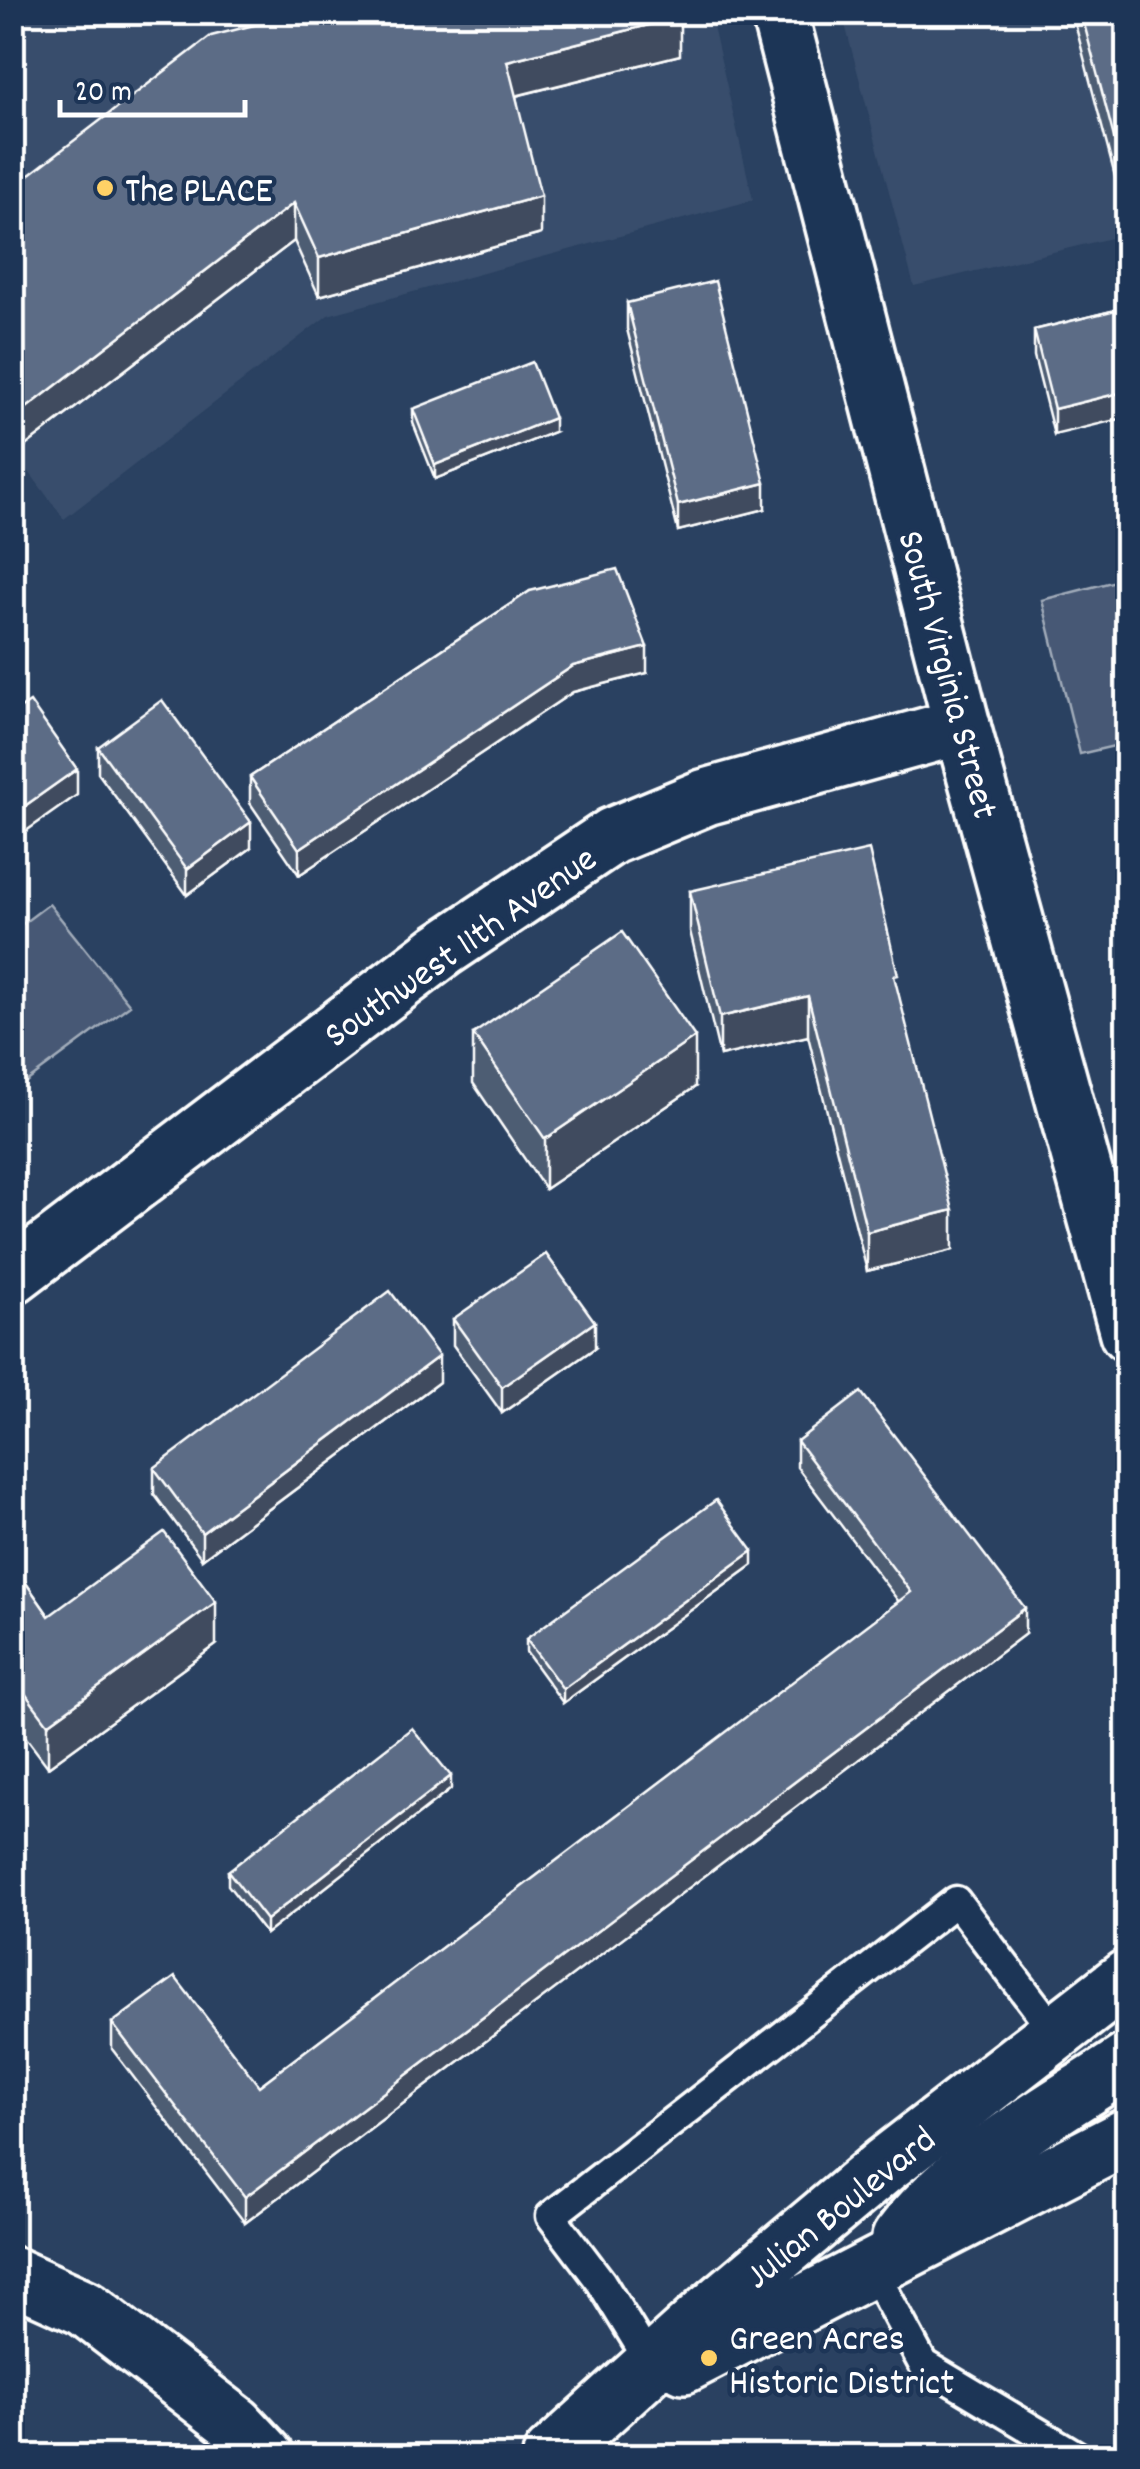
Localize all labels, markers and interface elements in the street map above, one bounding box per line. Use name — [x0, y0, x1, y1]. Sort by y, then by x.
scale bar — [60, 55, 245, 117]
text: 20 m — [75, 73, 132, 116]
place label: The PLACE — [125, 166, 273, 221]
marker: The PLACE — [94, 177, 116, 199]
street label: South Virginia Street — [880, 525, 1010, 826]
street label: Southwest 11th Avenue — [314, 835, 610, 1064]
street label: Julian Boulevard — [735, 2116, 950, 2305]
place label: Green Acres Historic District — [729, 2314, 954, 2413]
marker: Green Acres Historic District — [698, 2347, 720, 2369]

